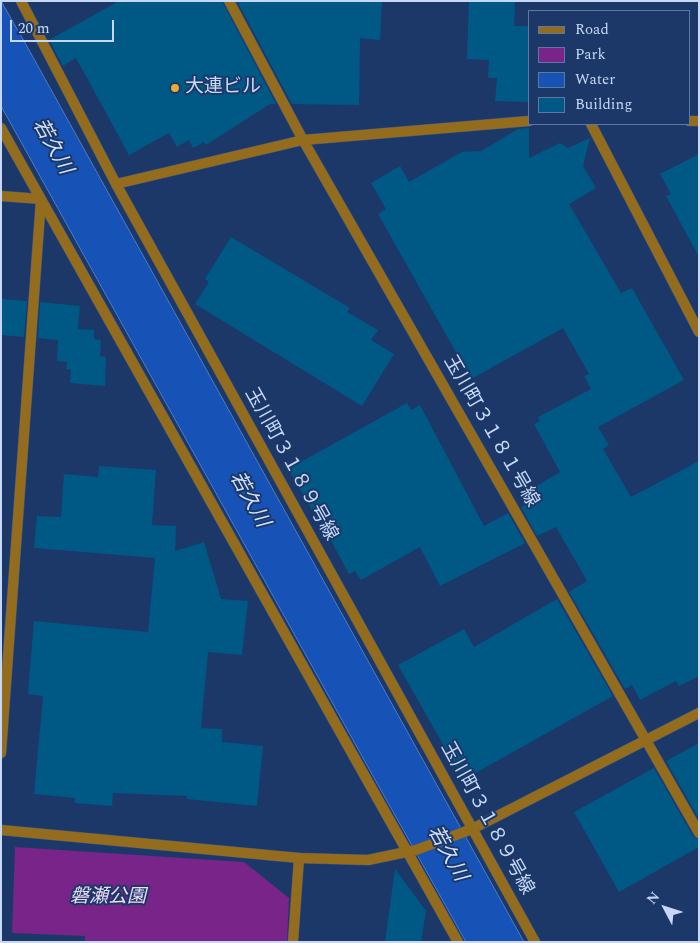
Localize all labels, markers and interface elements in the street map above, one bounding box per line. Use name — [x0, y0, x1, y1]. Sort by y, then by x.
scale bar — [12, 10, 116, 42]
legend — [528, 10, 690, 125]
text: 20 m — [18, 17, 50, 40]
text: Road — [575, 18, 609, 41]
text: Park — [575, 43, 606, 66]
text: Water — [575, 68, 615, 91]
place label: 大連ビル — [185, 77, 261, 99]
marker: 大連ビル — [169, 82, 181, 94]
text: Building — [575, 93, 632, 116]
water label: 若久川 — [26, 115, 76, 179]
street label: 玉川町３１８１号線 — [437, 352, 543, 512]
street label: 玉川町３１８９号線 — [239, 385, 341, 545]
water label: 若久川 — [223, 468, 273, 532]
street label: 玉川町３１８９号線 — [435, 739, 537, 899]
water label: 若久川 — [421, 822, 471, 886]
north arrow — [640, 883, 690, 933]
park label: 磐瀬公園 — [70, 887, 146, 909]
text: N — [641, 887, 665, 909]

